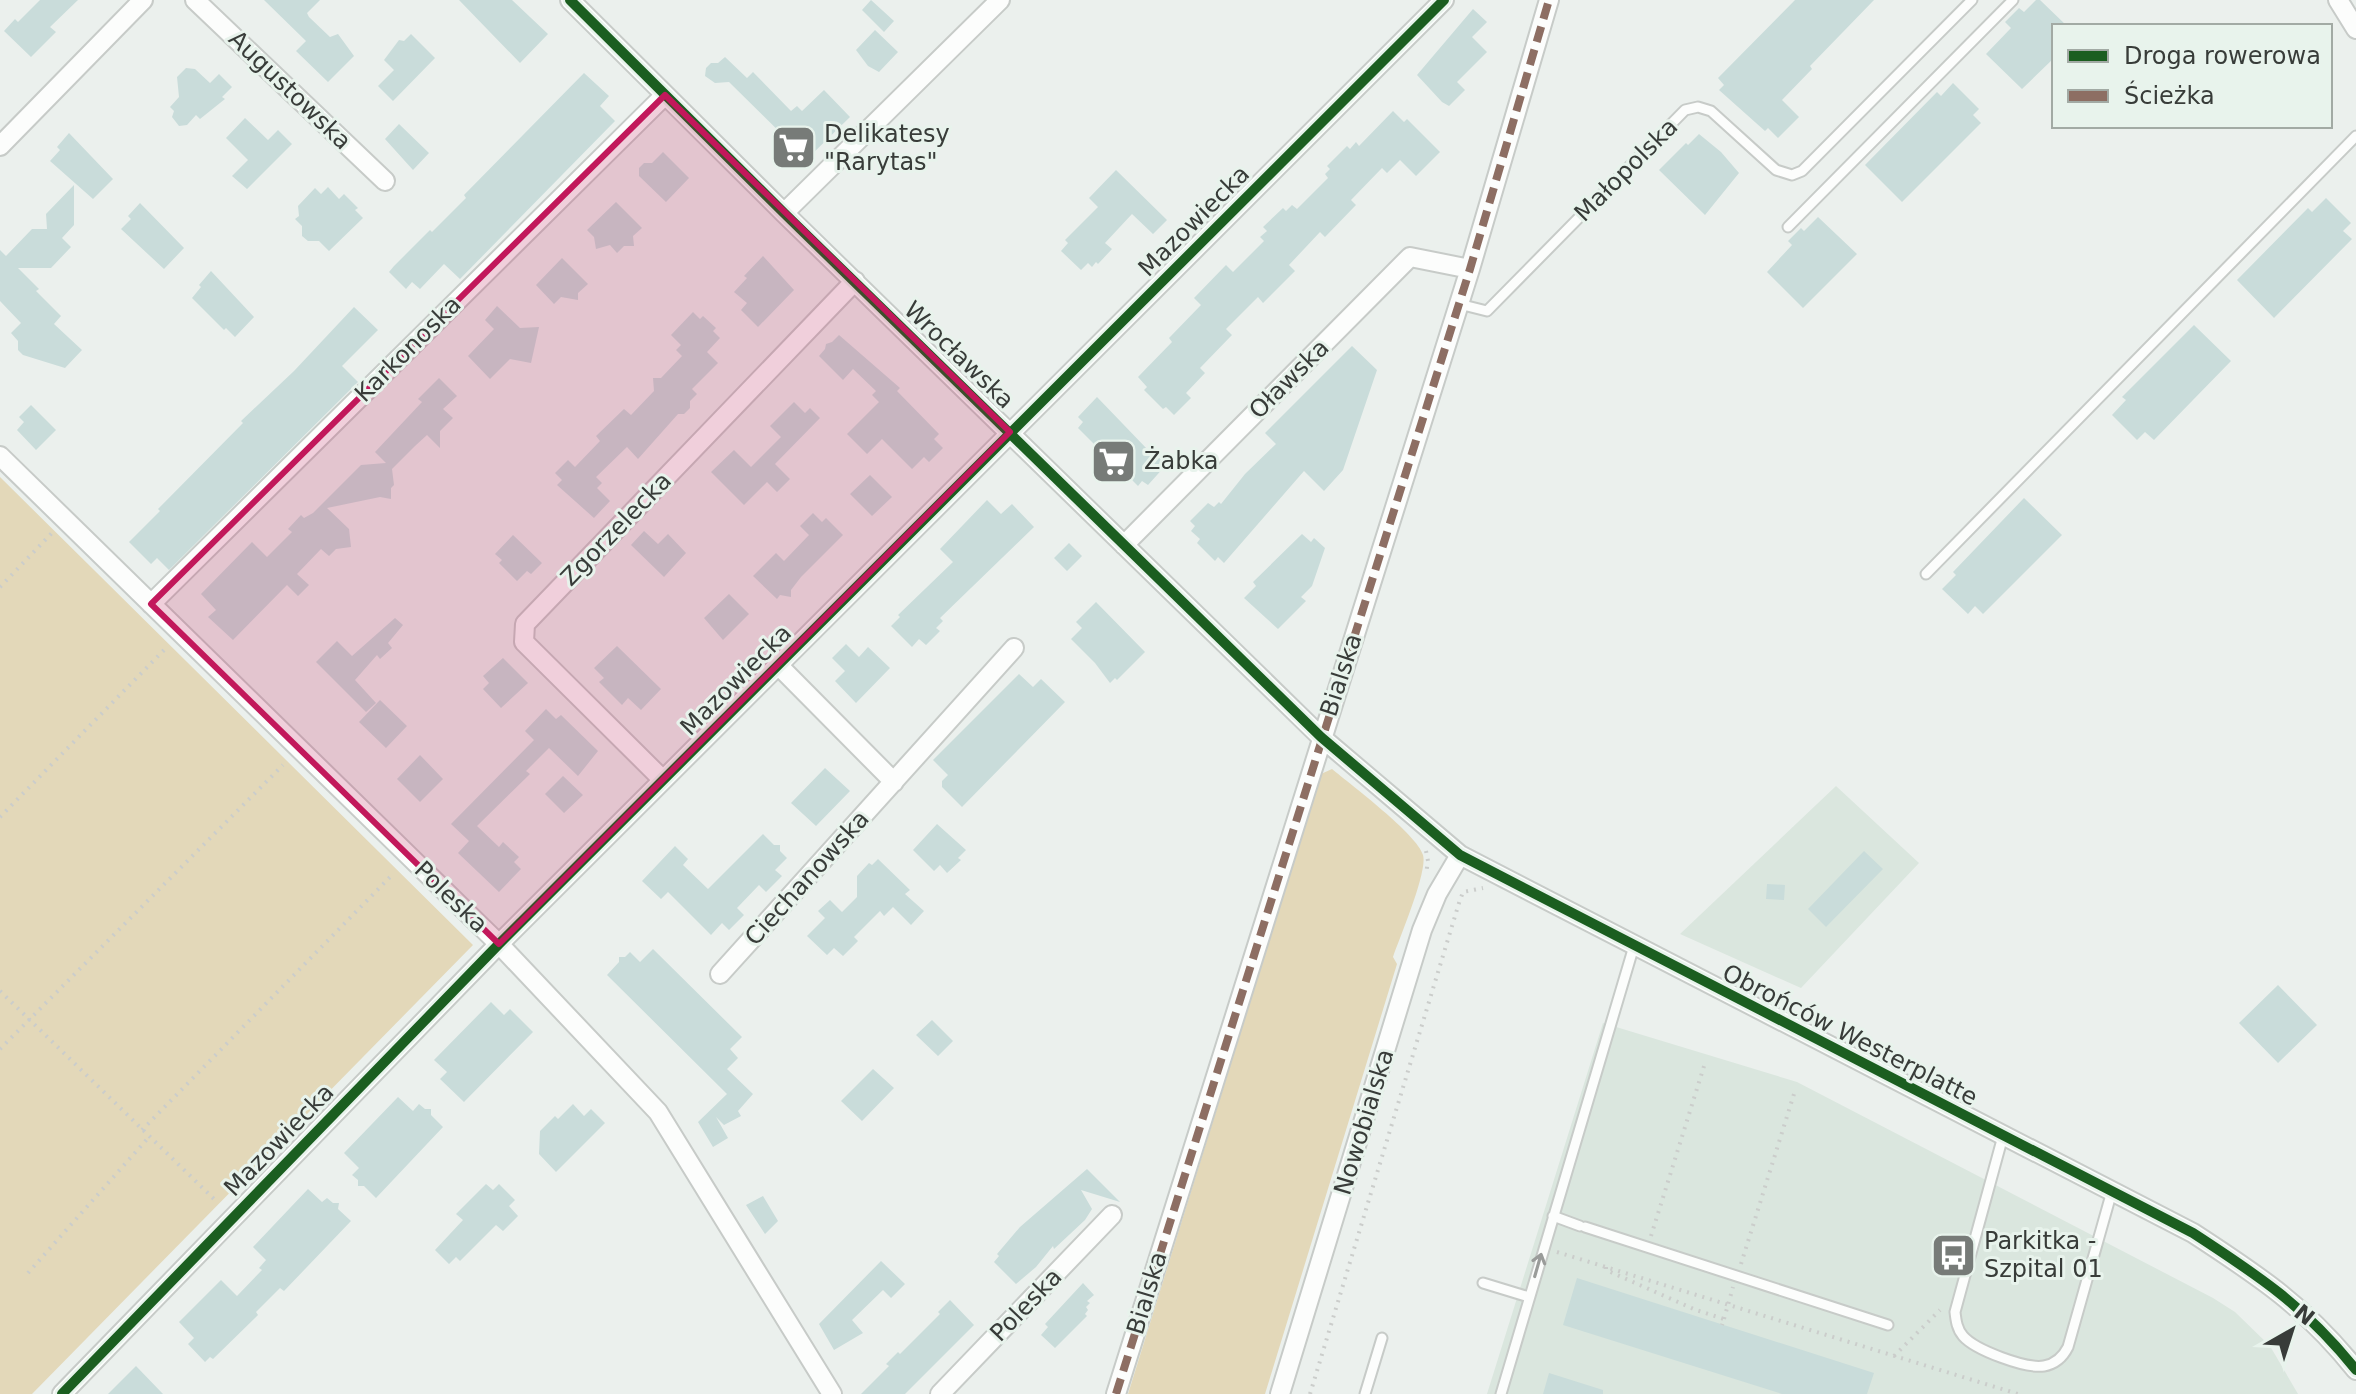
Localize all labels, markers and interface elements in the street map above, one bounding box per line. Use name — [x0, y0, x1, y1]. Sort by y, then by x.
legend — [2052, 24, 2332, 128]
street label: Augustowska — [223, 25, 357, 155]
text: Droga rowerowa — [2124, 42, 2321, 70]
text: Ścieżka — [2124, 80, 2215, 110]
street label: Małopolska — [1569, 113, 1683, 227]
place label: Delikatesy "Rarytas" — [824, 120, 950, 176]
supermarket icon: Delikatesy "Rarytas" — [769, 124, 817, 172]
street label: Mazowiecka — [1133, 160, 1255, 282]
street label: Karkonoska — [349, 290, 467, 408]
street label: Wrocławska — [898, 296, 1020, 414]
street label: Oławska — [1243, 333, 1335, 425]
supermarket icon: Żabka — [1089, 437, 1137, 485]
place label: Żabka — [1144, 446, 1219, 475]
street label: Zgorzelecka — [555, 467, 677, 591]
street label: Mazowiecka — [675, 619, 797, 741]
street label: Bialska — [1315, 630, 1367, 720]
street label: Ciechanowska — [739, 805, 875, 951]
street label: Poleska — [409, 856, 493, 938]
street label: Obrońców Westerplatte — [1718, 958, 1982, 1112]
street label: Nowobialska — [1329, 1046, 1399, 1198]
street label: Mazowiecka — [219, 1078, 339, 1202]
place label: Parkitka - Szpital 01 — [1984, 1227, 2103, 1283]
bus stop icon: Parkitka - Szpital 01 — [1929, 1231, 1977, 1279]
street label: Bialska — [1121, 1248, 1173, 1338]
one-way arrow — [1531, 1253, 1546, 1279]
street label: Poleska — [985, 1263, 1067, 1347]
north arrow — [2252, 1290, 2332, 1370]
text: N — [2289, 1299, 2319, 1330]

